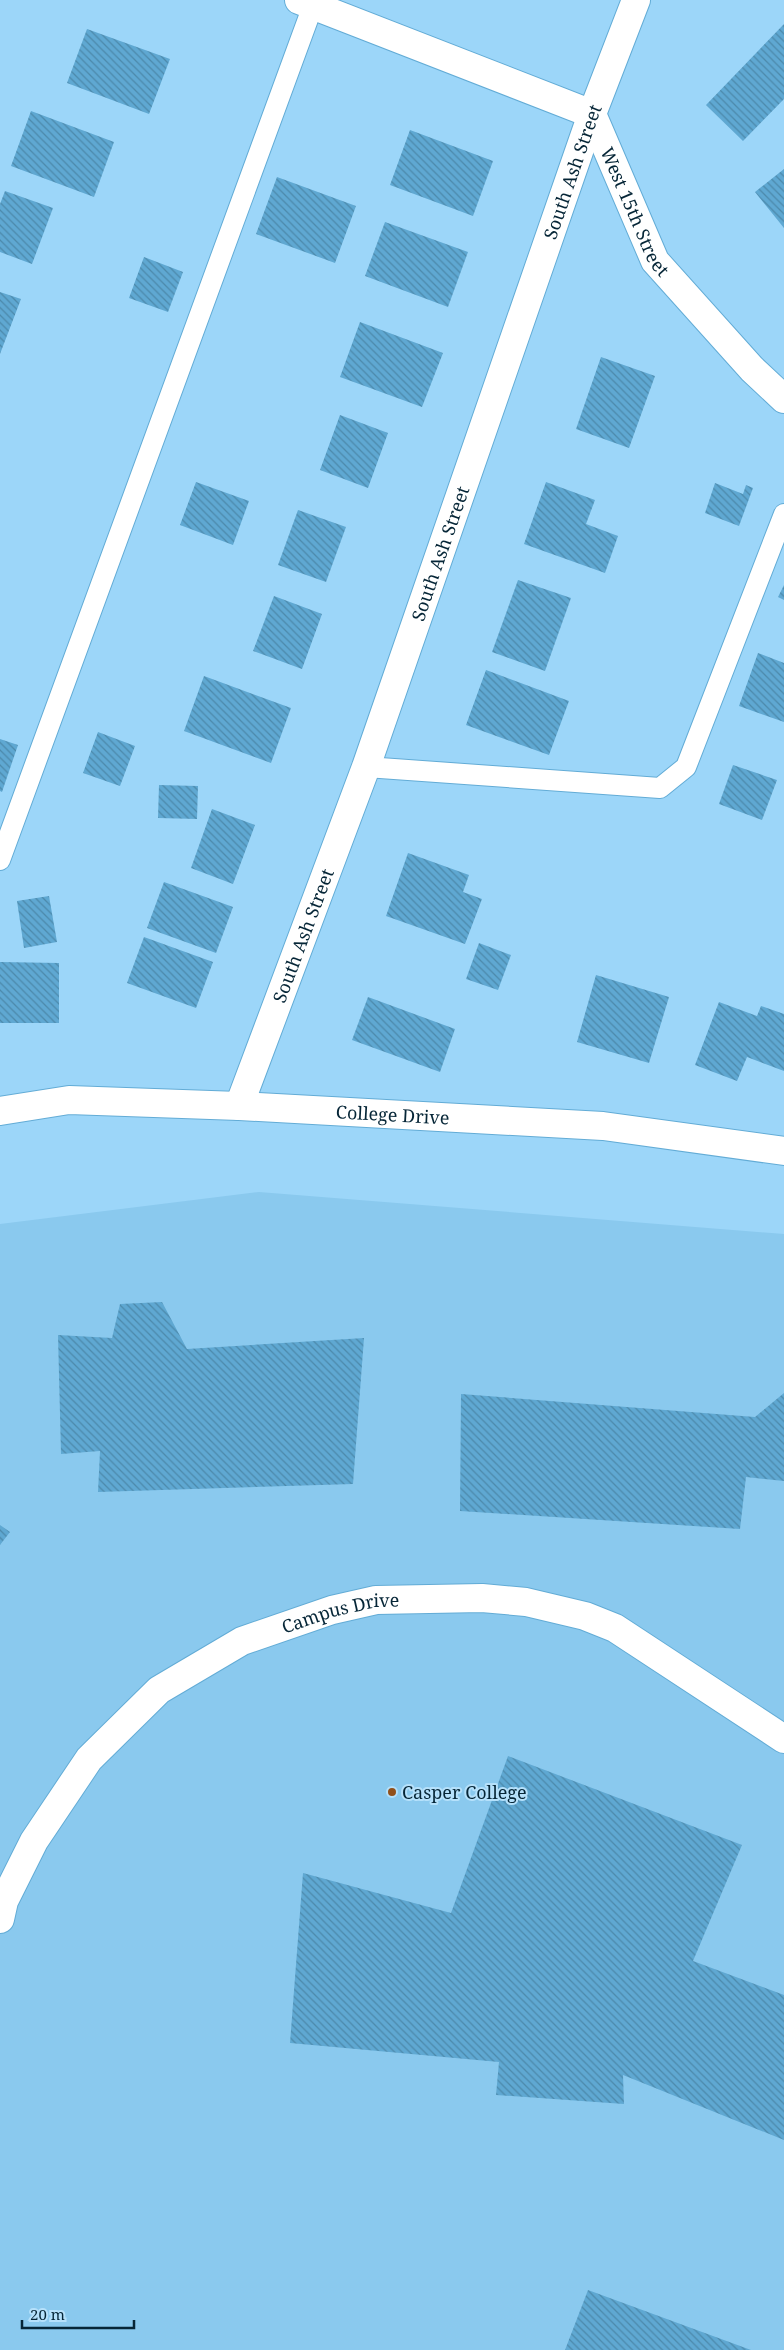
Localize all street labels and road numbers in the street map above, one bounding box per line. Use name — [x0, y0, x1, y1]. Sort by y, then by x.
street label: South Ash Street — [538, 101, 607, 242]
street label: West 15th Street — [596, 143, 675, 281]
street label: South Ash Street — [405, 483, 474, 624]
street label: South Ash Street — [267, 865, 339, 1006]
street label: College Drive — [335, 1099, 450, 1130]
street label: Campus Drive — [278, 1588, 399, 1638]

